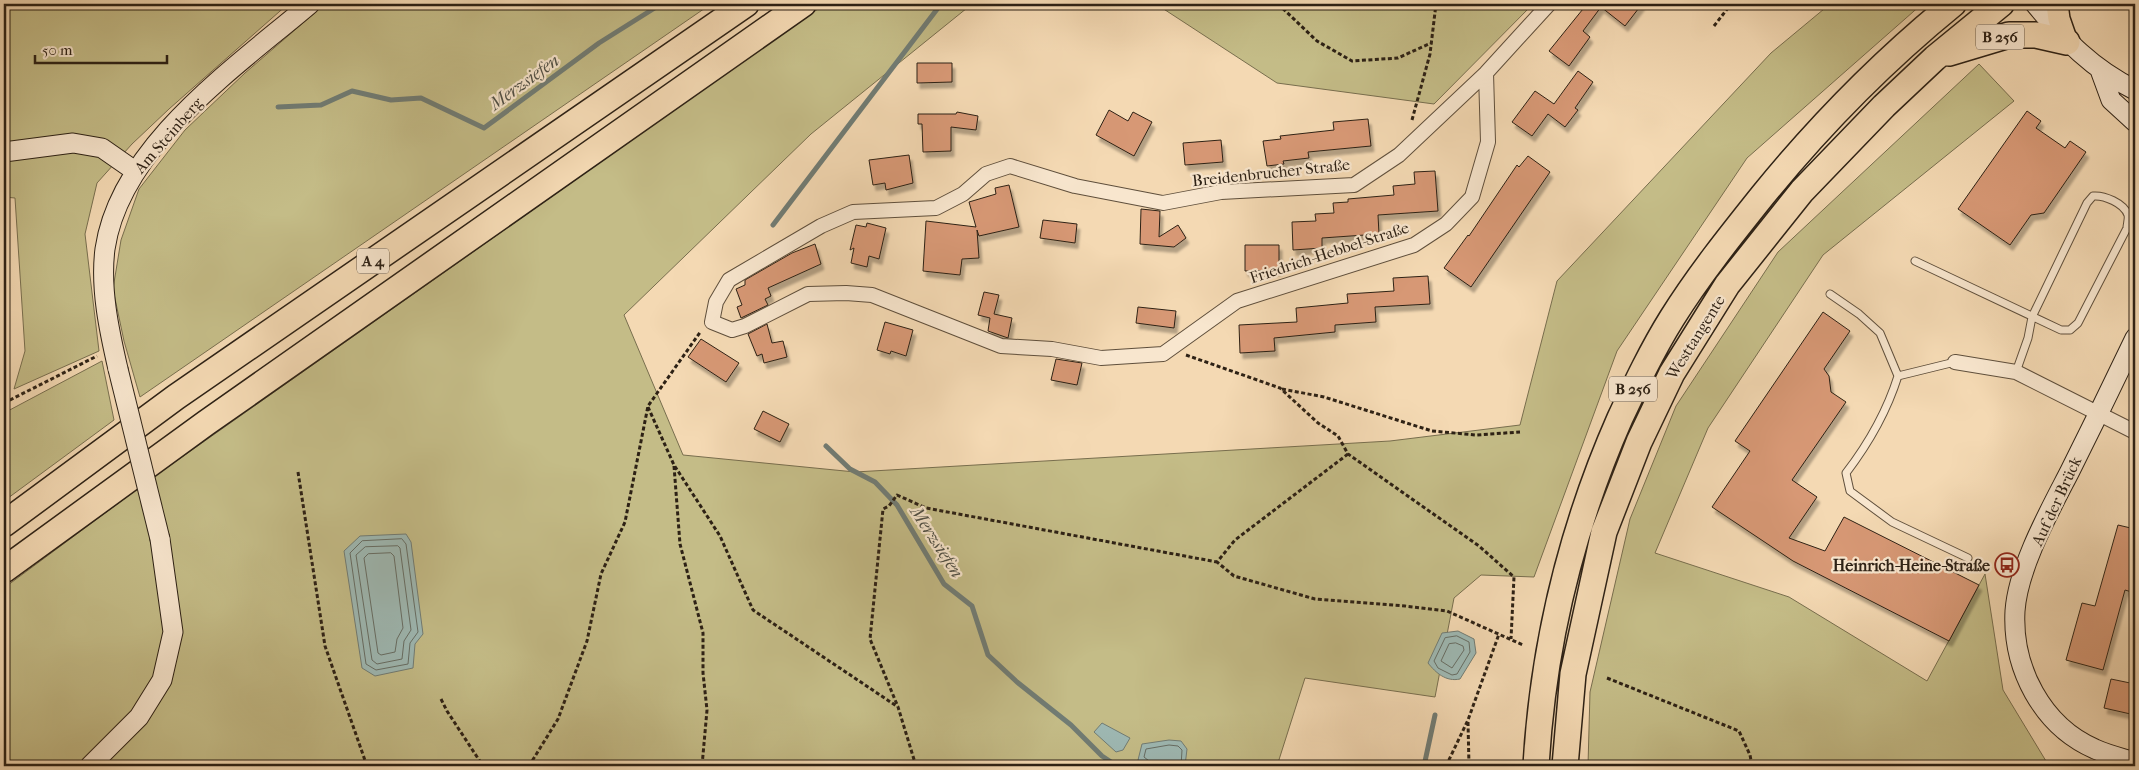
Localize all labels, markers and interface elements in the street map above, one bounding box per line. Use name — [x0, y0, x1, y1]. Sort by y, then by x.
road number: B 256 — [1976, 24, 2024, 50]
scale bar — [35, 32, 168, 64]
text: 50 m — [42, 41, 73, 59]
water label: Merzsiefen — [484, 50, 563, 116]
street label: Am Steinberg — [130, 93, 207, 178]
street label: Breidenbrucher Straße — [1191, 155, 1351, 190]
street label: Friedrich-Hebbel-Straße — [1247, 218, 1411, 287]
road number: A 4 — [357, 248, 389, 274]
street label: Westtangente — [1661, 292, 1729, 384]
road number: B 256 — [1609, 376, 1657, 402]
street label: Auf der Brück — [2027, 453, 2086, 550]
water label: Merzsiefen — [905, 501, 967, 582]
bus stop icon: Heinrich-Heine-Straße — [1994, 552, 2020, 578]
place label: Heinrich-Heine-Straße — [1833, 556, 1990, 575]

